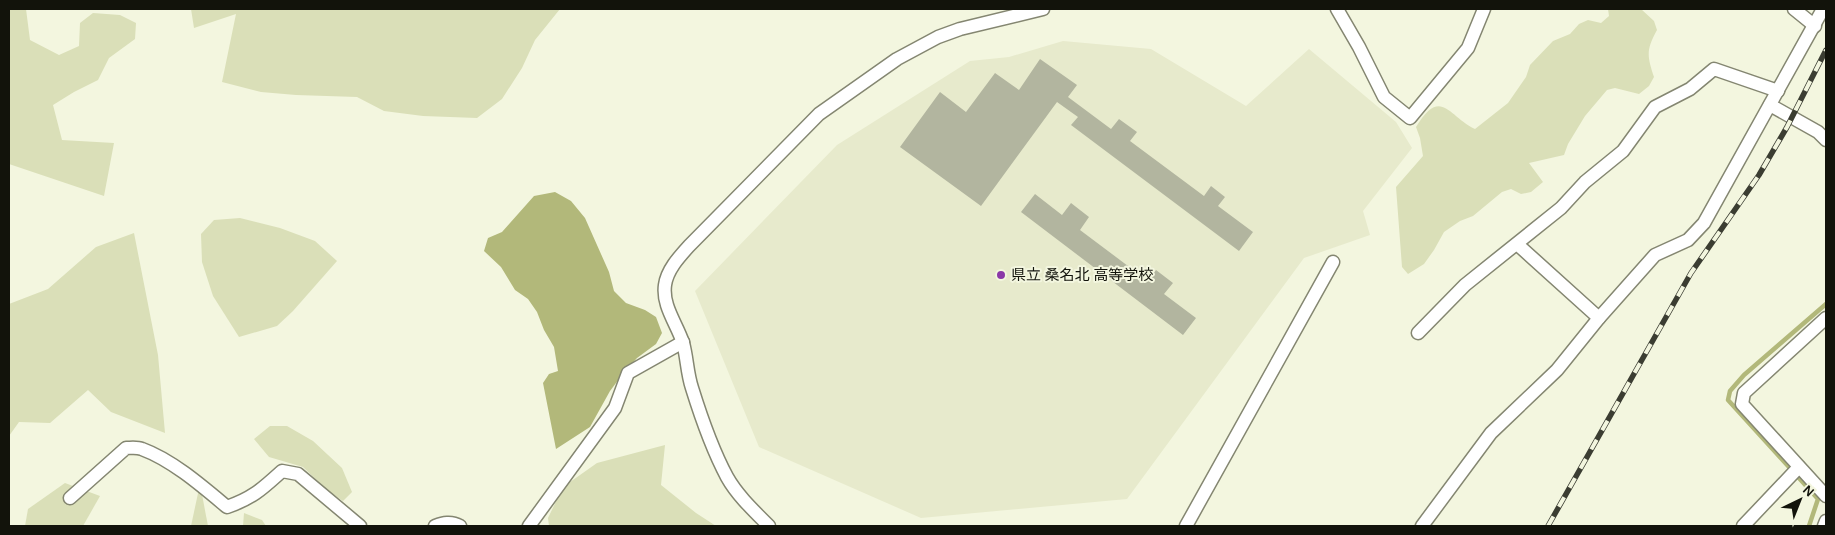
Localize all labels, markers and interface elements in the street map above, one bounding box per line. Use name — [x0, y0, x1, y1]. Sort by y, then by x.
place label: 県立 桑名北 高等学校 — [1011, 266, 1153, 284]
marker: 県立 桑名北 高等学校 — [995, 269, 1007, 281]
north arrow — [1775, 475, 1825, 525]
text: N — [1799, 481, 1818, 501]

